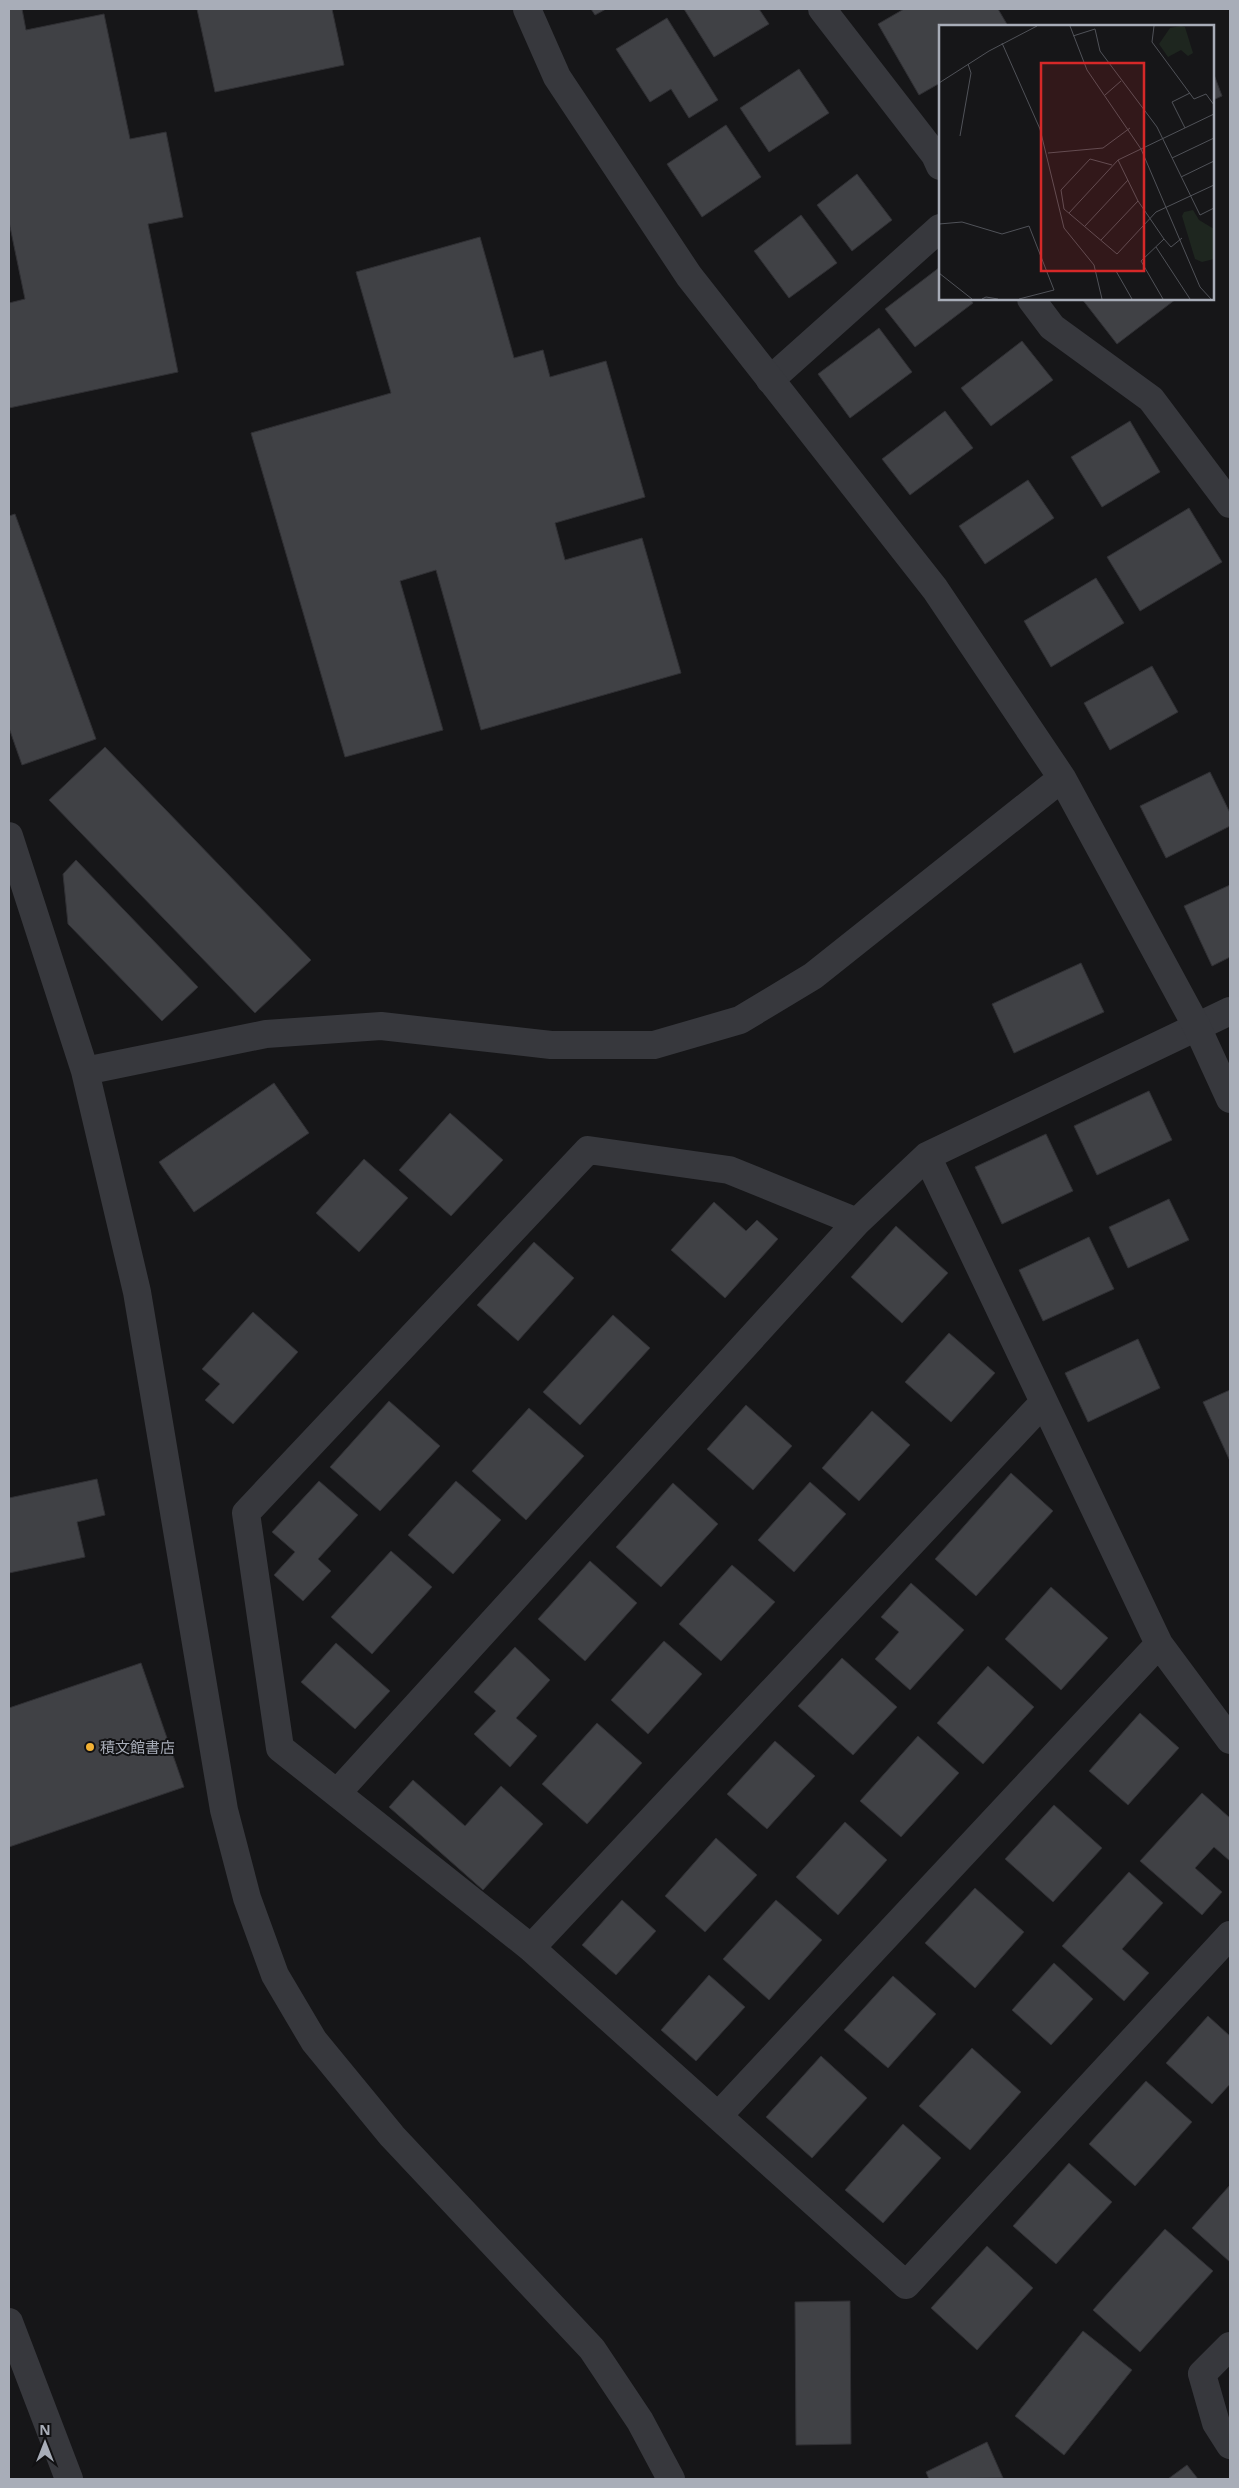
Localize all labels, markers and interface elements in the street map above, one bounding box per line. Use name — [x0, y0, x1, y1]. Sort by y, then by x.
inset map — [939, 25, 1214, 300]
place label: 積文館書店 — [100, 1737, 175, 1757]
marker: 積文館書店 — [84, 1741, 96, 1753]
north arrow — [20, 2418, 70, 2468]
text: N — [39, 2420, 51, 2439]

